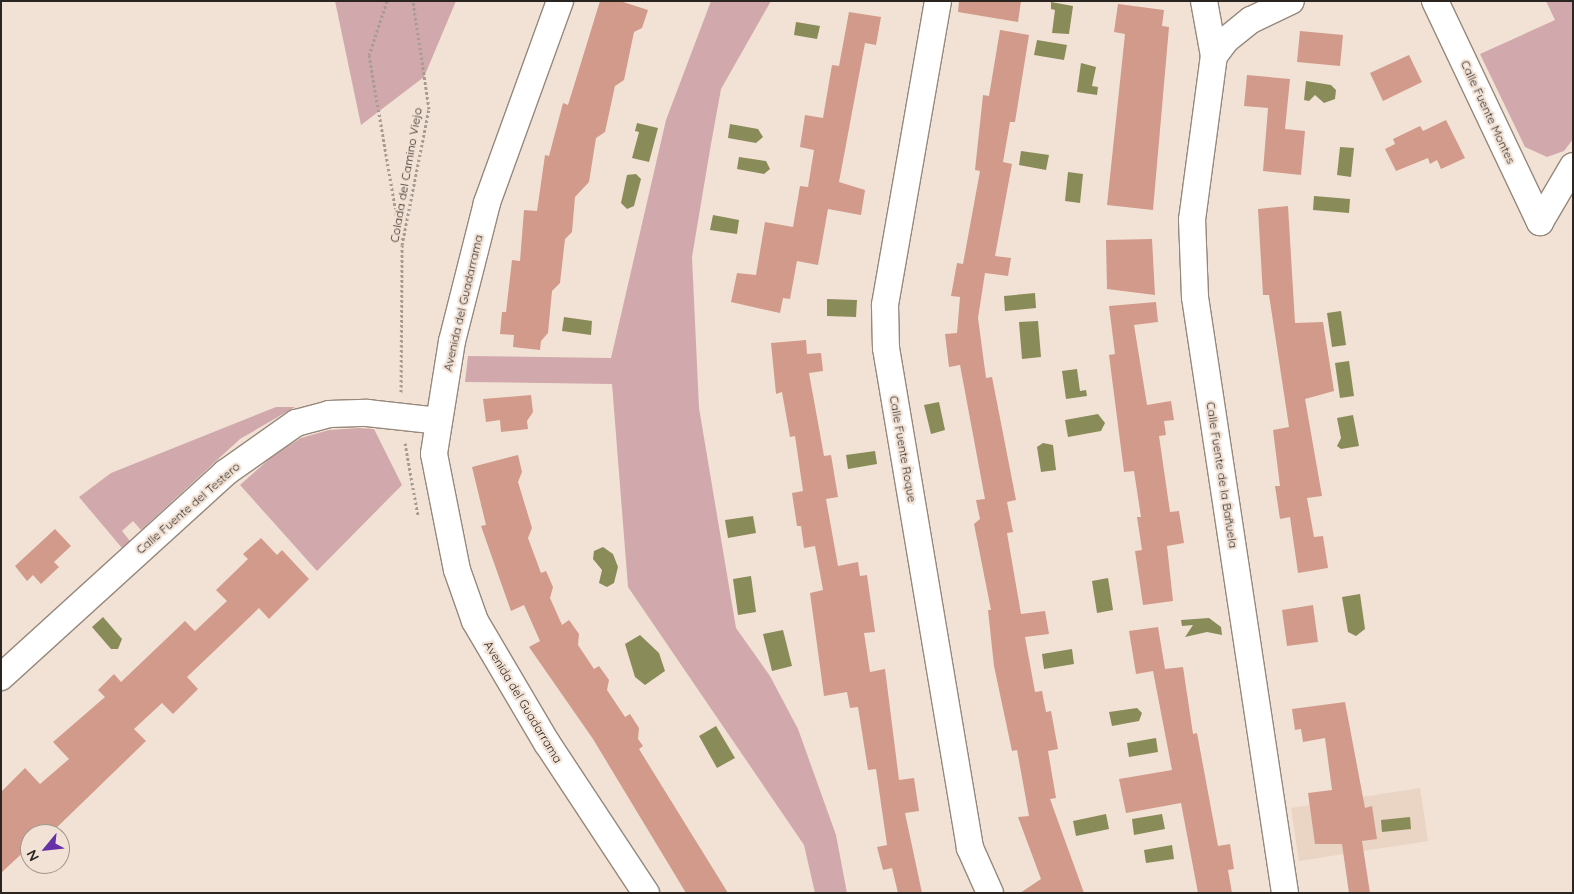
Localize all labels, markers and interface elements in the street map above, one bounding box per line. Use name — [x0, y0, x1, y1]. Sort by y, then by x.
street label: Calle Fuente Montes — [1458, 58, 1518, 166]
street label: Colada del Camino Viejo — [387, 106, 425, 244]
street label: Avenida del Guadarrama — [440, 233, 486, 373]
street label: Calle Fuente Roque — [887, 395, 919, 503]
street label: Calle Fuente de la Bañuela — [1203, 401, 1241, 549]
street label: Calle Fuente del Testero — [133, 459, 243, 557]
street label: Avenida del Guadarrama — [481, 639, 565, 765]
north arrow — [20, 824, 70, 874]
text: N — [22, 847, 43, 864]

